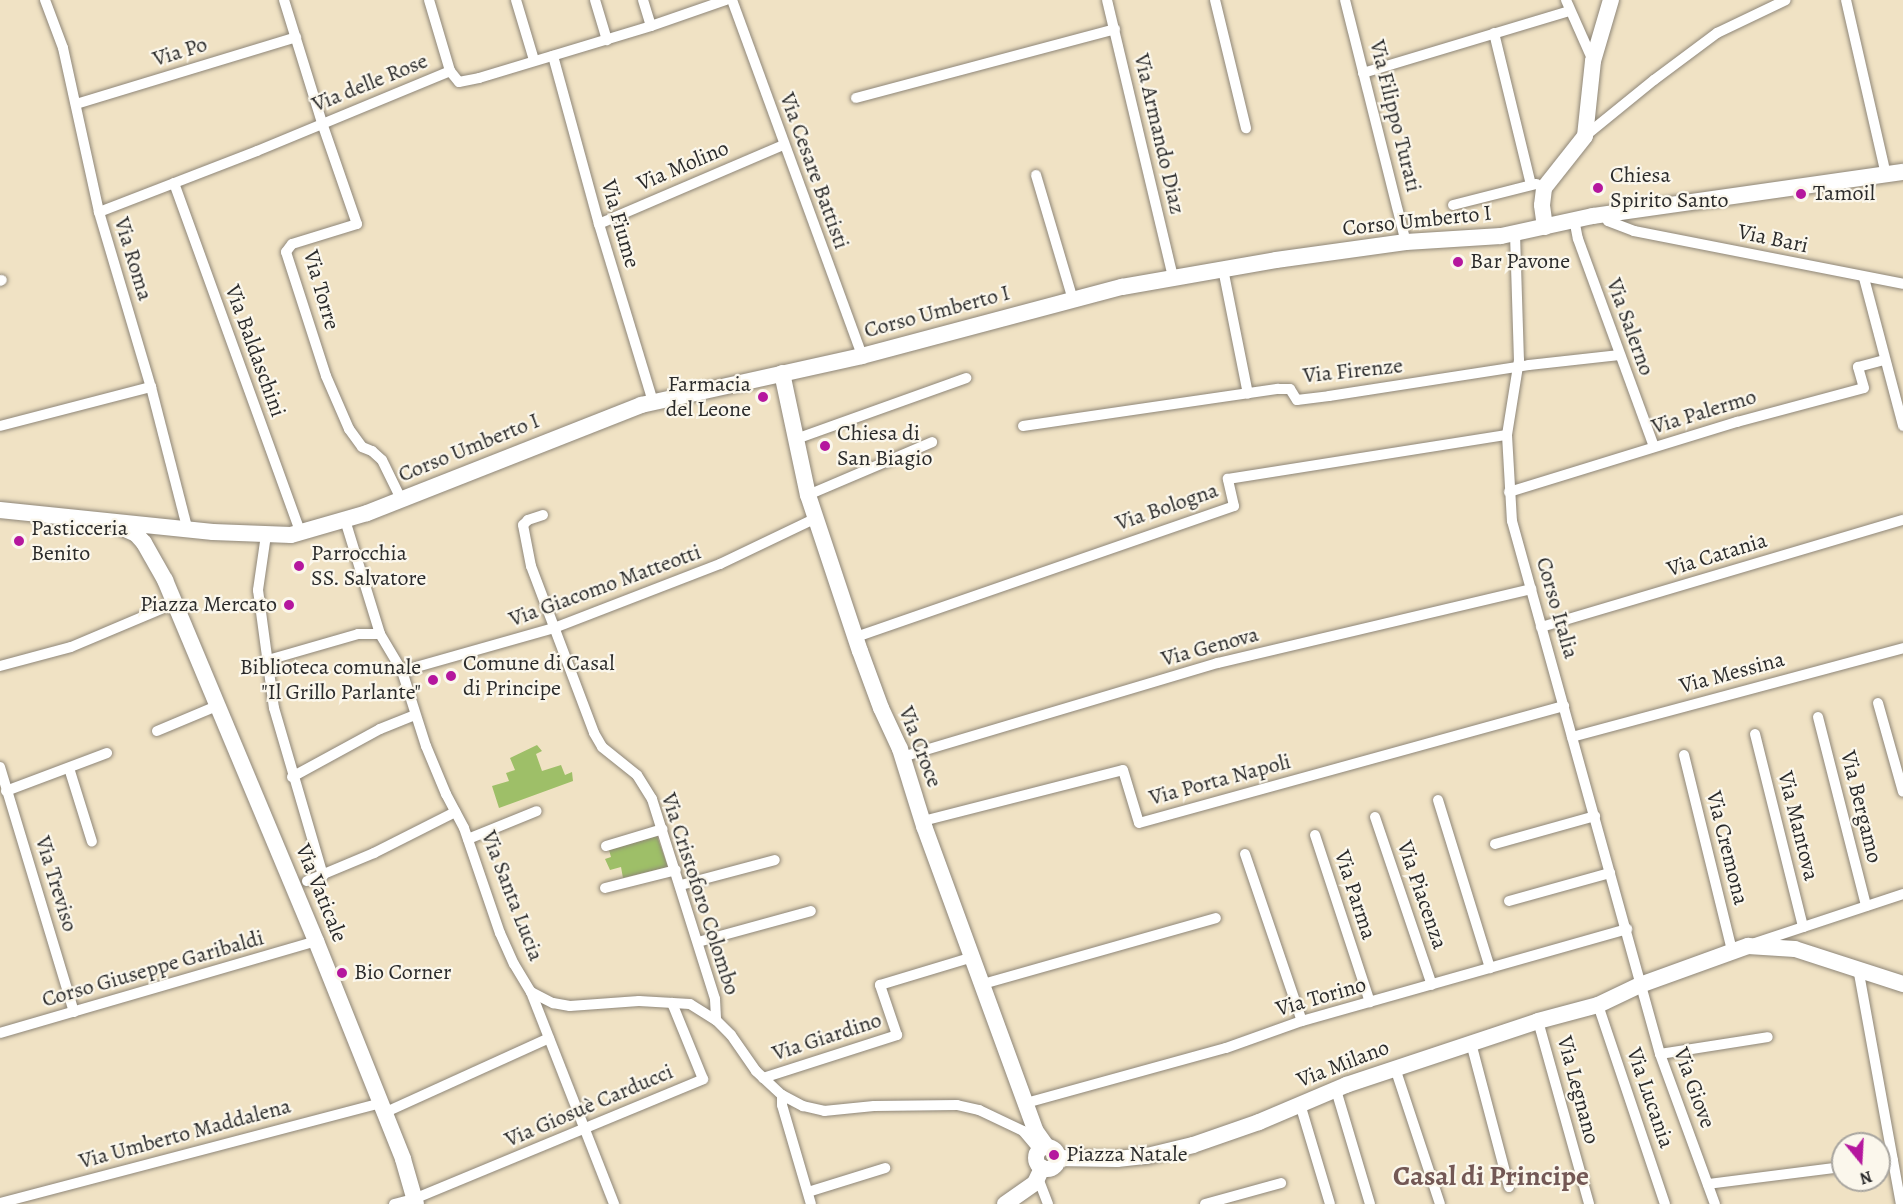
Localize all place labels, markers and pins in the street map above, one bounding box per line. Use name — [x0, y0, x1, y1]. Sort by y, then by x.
place label: Chiesa Spirito Santo — [1610, 162, 1728, 214]
marker: Chiesa Spirito Santo — [1591, 181, 1605, 195]
place label: Tamoil — [1813, 181, 1875, 207]
marker: Tamoil — [1794, 187, 1808, 201]
place label: Bar Pavone — [1470, 249, 1570, 275]
marker: Bar Pavone — [1451, 255, 1465, 269]
place label: Farmacia del Leone — [666, 371, 751, 422]
marker: Farmacia del Leone — [756, 390, 770, 404]
place label: Chiesa di San Biagio — [837, 420, 932, 472]
marker: Chiesa di San Biagio — [818, 439, 832, 453]
place label: Pasticceria Benito — [31, 515, 128, 566]
marker: Pasticceria Benito — [12, 534, 26, 548]
place label: Parrocchia SS. Salvatore — [311, 540, 427, 592]
marker: Parrocchia SS. Salvatore — [292, 559, 306, 573]
place label: Piazza Mercato — [140, 592, 277, 618]
marker: Piazza Mercato — [282, 598, 296, 612]
place label: Comune di Casal di Principe — [463, 650, 615, 702]
place label: Biblioteca comunale "Il Grillo Parlante" — [240, 654, 421, 706]
marker: Comune di Casal di Principe — [444, 669, 458, 683]
marker: Biblioteca comunale "Il Grillo Parlante" — [426, 673, 440, 687]
place label: Bio Corner — [354, 960, 451, 986]
marker: Bio Corner — [335, 966, 349, 980]
place label: Piazza Natale — [1066, 1142, 1188, 1168]
marker: Piazza Natale — [1047, 1148, 1061, 1162]

